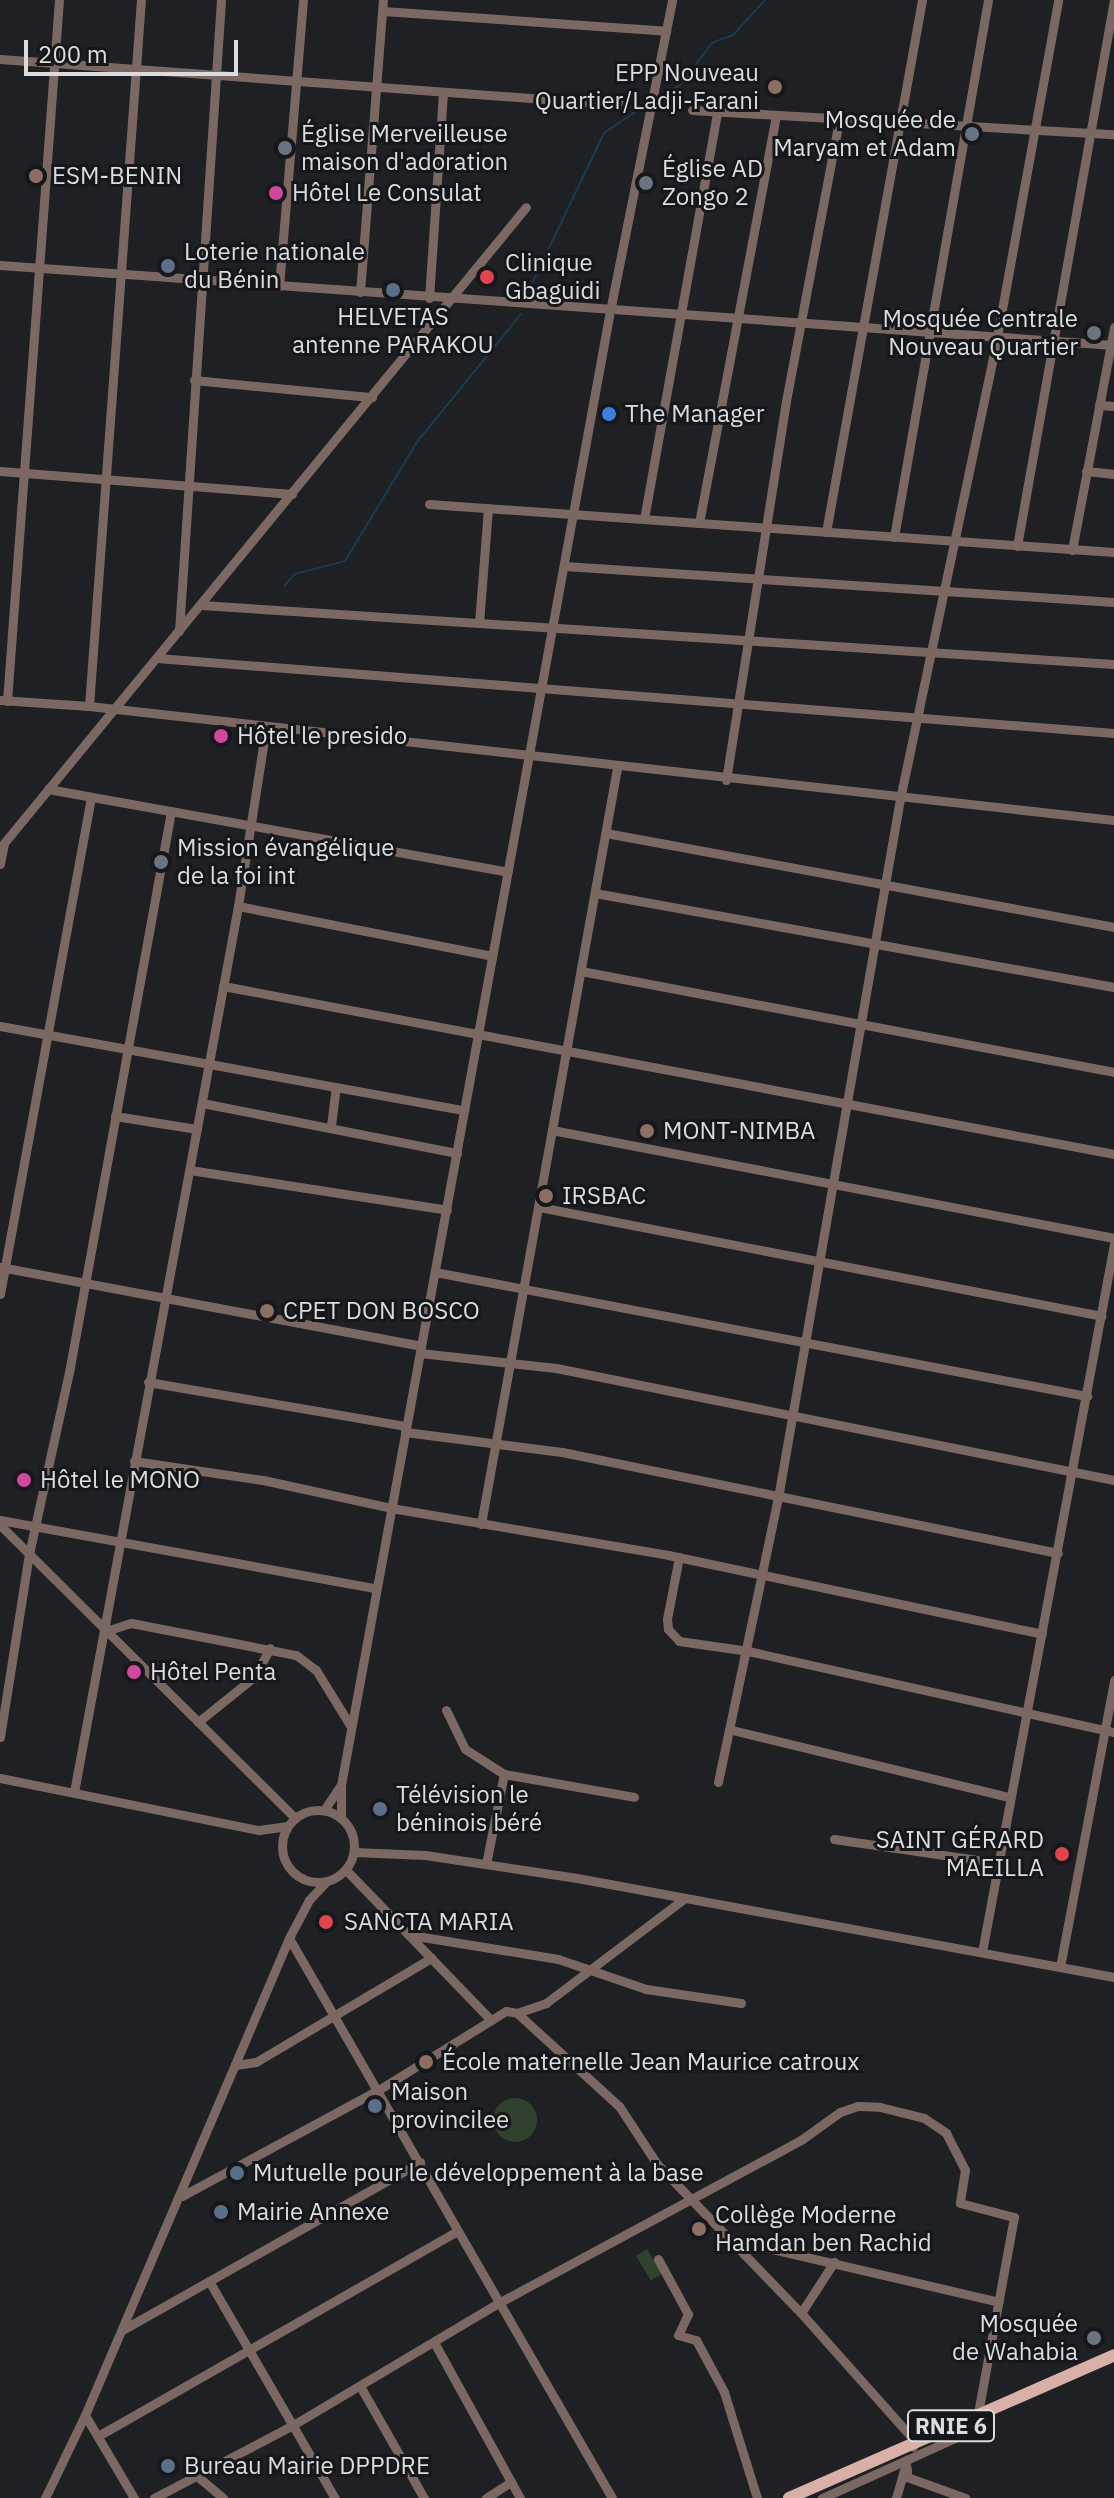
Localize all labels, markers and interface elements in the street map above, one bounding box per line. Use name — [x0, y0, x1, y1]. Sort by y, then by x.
scale bar — [28, 24, 242, 74]
text: 200 m — [38, 38, 108, 70]
place label: EPP Nouveau Quartier/Ladji-Farani — [535, 59, 759, 115]
marker: EPP Nouveau Quartier/Ladji-Farani — [766, 78, 784, 96]
place label: Mosquée de Maryam et Adam — [773, 106, 956, 162]
place label: Église Merveilleuse maison d'adoration — [301, 120, 508, 176]
marker: Mosquée de Maryam et Adam — [963, 125, 981, 143]
marker: Église Merveilleuse maison d'adoration — [276, 139, 294, 157]
place label: Église AD Zongo 2 — [662, 155, 763, 211]
place label: ESM-BENIN — [52, 162, 182, 190]
marker: ESM-BENIN — [27, 167, 45, 185]
marker: Église AD Zongo 2 — [637, 174, 655, 192]
place label: Hôtel Le Consulat — [292, 179, 482, 207]
marker: Hôtel Le Consulat — [267, 184, 285, 202]
place label: Loterie nationale du Bénin — [184, 238, 365, 294]
place label: Clinique Gbaguidi — [505, 249, 601, 305]
marker: Loterie nationale du Bénin — [159, 257, 177, 275]
marker: Clinique Gbaguidi — [476, 266, 498, 288]
marker: HELVETAS antenne PARAKOU — [384, 281, 402, 299]
place label: HELVETAS antenne PARAKOU — [292, 303, 494, 359]
place label: Mosquée Centrale Nouveau Quartier — [882, 305, 1078, 361]
marker: Mosquée Centrale Nouveau Quartier — [1085, 324, 1103, 342]
place label: The Manager — [625, 400, 764, 428]
marker: The Manager — [600, 405, 618, 423]
place label: Hôtel le presido — [237, 722, 407, 750]
marker: Hôtel le presido — [212, 727, 230, 745]
place label: Mission évangélique de la foi int — [177, 834, 394, 890]
marker: Mission évangélique de la foi int — [152, 853, 170, 871]
place label: MONT-NIMBA — [663, 1117, 815, 1145]
marker: MONT-NIMBA — [638, 1122, 656, 1140]
place label: IRSBAC — [562, 1182, 646, 1210]
marker: IRSBAC — [537, 1187, 555, 1205]
place label: CPET DON BOSCO — [283, 1297, 480, 1325]
marker: CPET DON BOSCO — [258, 1302, 276, 1320]
place label: Hôtel le MONO — [40, 1466, 200, 1494]
marker: Hôtel le MONO — [15, 1471, 33, 1489]
place label: Hôtel Penta — [150, 1658, 276, 1686]
marker: Hôtel Penta — [125, 1663, 143, 1681]
place label: Télévision le béninois béré — [396, 1781, 542, 1837]
marker: Télévision le béninois béré — [371, 1800, 389, 1818]
place label: SAINT GÉRARD MAEILLA — [876, 1826, 1044, 1882]
marker: SAINT GÉRARD MAEILLA — [1051, 1843, 1073, 1865]
place label: SANCTA MARIA — [344, 1908, 514, 1936]
marker: SANCTA MARIA — [315, 1911, 337, 1933]
place label: École maternelle Jean Maurice catroux — [442, 2048, 859, 2076]
marker: École maternelle Jean Maurice catroux — [417, 2053, 435, 2071]
place label: Maison provincilee — [391, 2078, 509, 2134]
marker: Maison provincilee — [366, 2097, 384, 2115]
place label: Mutuelle pour le développement à la base — [253, 2159, 704, 2187]
marker: Mutuelle pour le développement à la base — [228, 2164, 246, 2182]
place label: Mairie Annexe — [237, 2198, 390, 2226]
place label: Collège Moderne Hamdan ben Rachid — [715, 2201, 932, 2257]
marker: Mairie Annexe — [212, 2203, 230, 2221]
marker: Collège Moderne Hamdan ben Rachid — [690, 2220, 708, 2238]
place label: Mosquée de Wahabia — [952, 2310, 1078, 2366]
marker: Mosquée de Wahabia — [1085, 2329, 1103, 2347]
road number: RNIE 6 — [905, 2408, 997, 2444]
place label: Bureau Mairie DPPDRE — [184, 2452, 430, 2480]
marker: Bureau Mairie DPPDRE — [159, 2457, 177, 2475]

